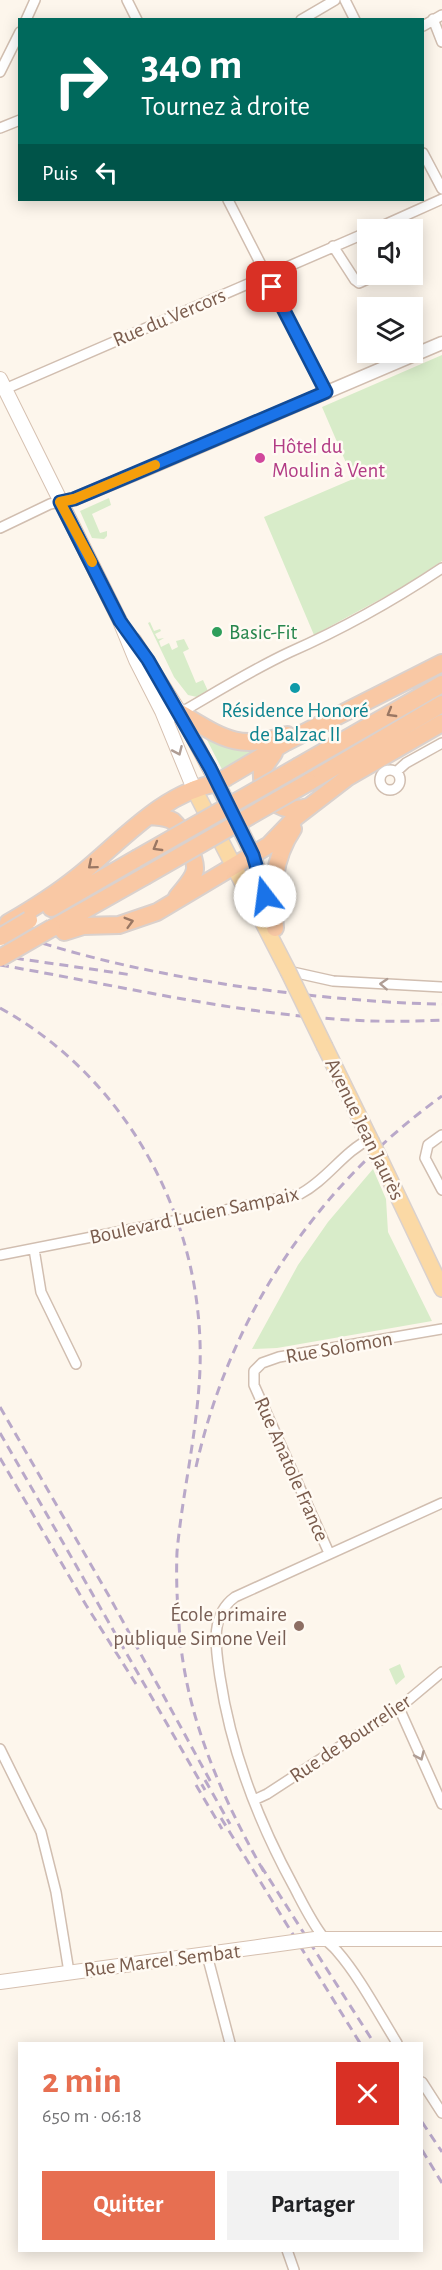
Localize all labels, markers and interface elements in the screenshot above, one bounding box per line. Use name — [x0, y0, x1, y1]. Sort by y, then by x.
icon: right — [42, 42, 120, 120]
text: 340 m — [141, 44, 242, 86]
text: Tournez à droite — [141, 93, 310, 120]
icon: left — [90, 156, 123, 189]
text: Puis — [42, 162, 78, 184]
map controls — [357, 219, 423, 363]
button: sound — [357, 219, 423, 285]
pin — [246, 261, 297, 312]
icon: arrive — [255, 270, 288, 303]
street label: Rue du Vercors — [110, 284, 229, 351]
button: layers — [357, 297, 423, 363]
place label: Hôtel du Moulin à Vent — [272, 436, 385, 481]
marker: Hôtel du Moulin à Vent — [253, 451, 267, 465]
place label: Basic-Fit — [229, 622, 298, 643]
marker: Basic-Fit — [210, 625, 224, 639]
marker: Résidence Honoré de Balzac II — [288, 681, 302, 695]
place label: Résidence Honoré de Balzac II — [221, 700, 369, 745]
one-way arrow — [387, 706, 397, 718]
one-way arrow — [171, 745, 183, 756]
one-way arrow — [153, 840, 164, 851]
one-way arrow — [88, 858, 99, 869]
position arrow — [233, 864, 297, 928]
one-way arrow — [123, 917, 134, 929]
one-way arrow — [379, 978, 388, 991]
street label: Avenue Jean Jaurès — [321, 1055, 408, 1203]
street label: Boulevard Lucien Sampaix — [88, 1183, 300, 1248]
street label: Rue Solomon — [284, 1328, 394, 1367]
street label: Rue Anatole France — [250, 1394, 333, 1545]
place label: École primaire publique Simone Veil — [113, 1602, 287, 1649]
marker: École primaire publique Simone Veil — [292, 1619, 306, 1633]
street label: Rue de Bourrelier — [286, 1690, 415, 1787]
one-way arrow — [413, 1749, 425, 1760]
street label: Rue Marcel Sembat — [83, 1940, 242, 1981]
button: close — [336, 2062, 399, 2125]
text: 2 min — [42, 2063, 122, 2099]
text: 650 m · 06:18 — [42, 2106, 142, 2126]
button: Quitter — [42, 2171, 215, 2240]
button: Partager — [227, 2171, 399, 2240]

